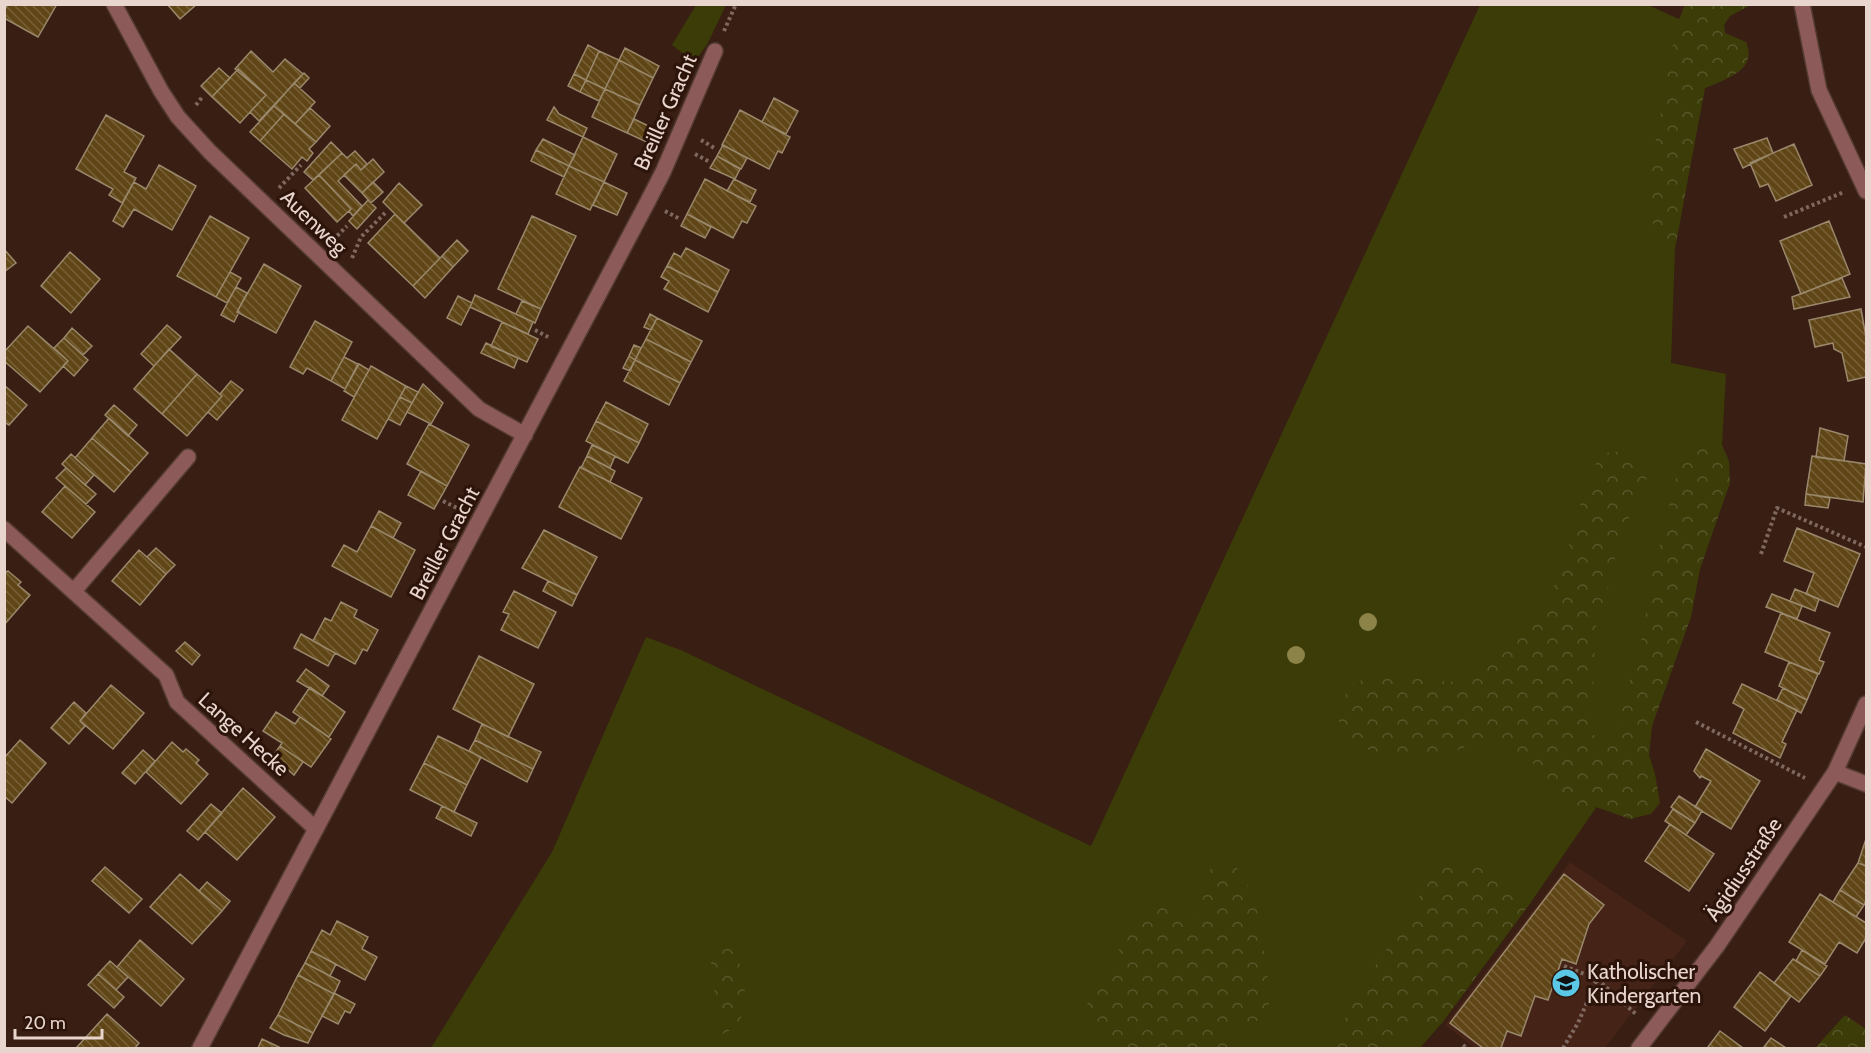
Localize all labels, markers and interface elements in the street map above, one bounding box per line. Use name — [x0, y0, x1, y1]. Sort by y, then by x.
street label: Breiller Gracht — [628, 50, 702, 174]
street label: Auenweg — [276, 184, 353, 260]
street label: Breiller Gracht — [404, 482, 484, 604]
street label: Lange Hecke — [194, 687, 294, 781]
street label: Ägidiusstraße — [1699, 812, 1787, 925]
place label: Katholischer Kindergarten — [1587, 959, 1701, 1008]
school or university icon: Katholischer Kindergarten — [1550, 967, 1582, 999]
scale bar — [15, 1002, 102, 1040]
text: 20 m — [24, 1012, 66, 1034]

